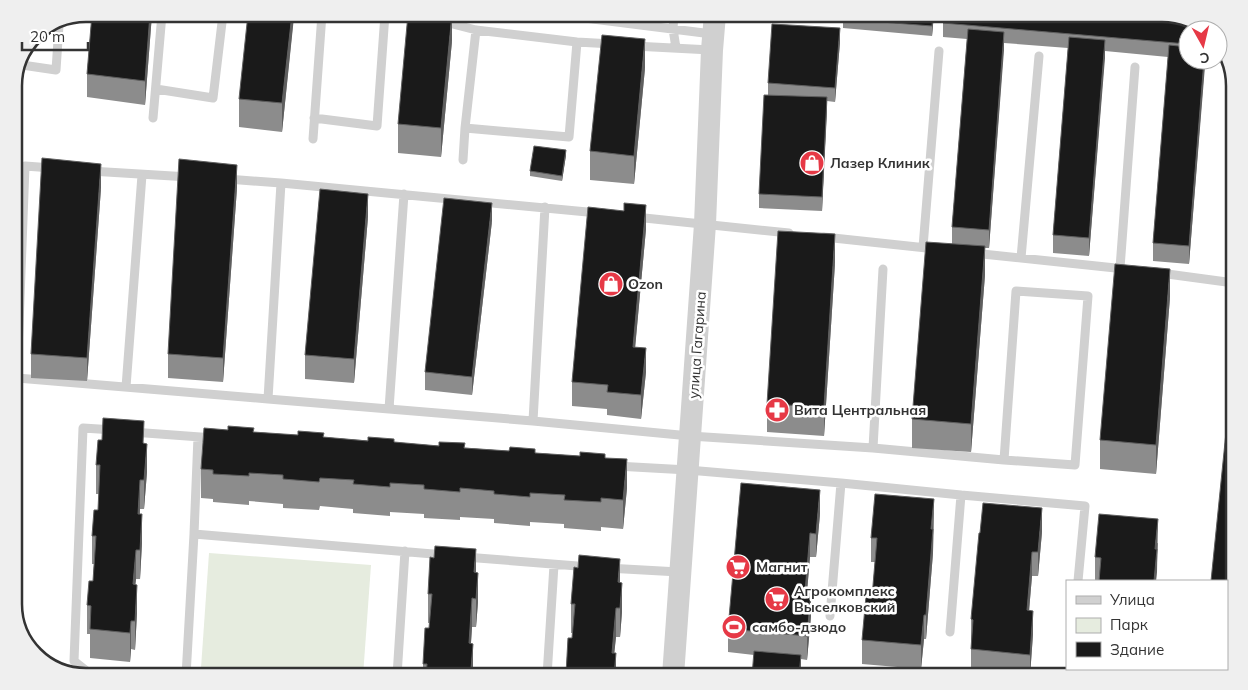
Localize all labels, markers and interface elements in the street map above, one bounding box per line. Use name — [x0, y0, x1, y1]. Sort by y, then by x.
scale bar — [22, 20, 89, 52]
north arrow — [1178, 20, 1228, 70]
text: 20 m — [30, 27, 65, 46]
text: С — [1199, 48, 1211, 67]
shop icon: Лазер Клиник — [799, 150, 825, 176]
place label: Лазер Клиник — [830, 154, 931, 172]
shop icon: Ozon — [598, 271, 624, 297]
place label: Ozon — [628, 275, 663, 293]
street label: улица Гагарина — [684, 291, 710, 399]
pharmacy icon: Вита Центральная — [764, 397, 790, 423]
place label: Вита Центральная — [794, 401, 926, 419]
supermarket icon: Магнит — [725, 554, 751, 580]
place label: Магнит — [756, 558, 808, 576]
legend — [1066, 580, 1228, 670]
place label: Агрокомплекс Выселковский — [794, 582, 895, 616]
supermarket icon: Агрокомплекс Выселковский — [764, 586, 790, 612]
text: Улица — [1109, 590, 1155, 609]
sports icon: самбо-дзюдо — [721, 614, 747, 640]
text: Парк — [1110, 615, 1149, 634]
place label: самбо-дзюдо — [752, 618, 846, 636]
text: Здание — [1110, 640, 1164, 659]

